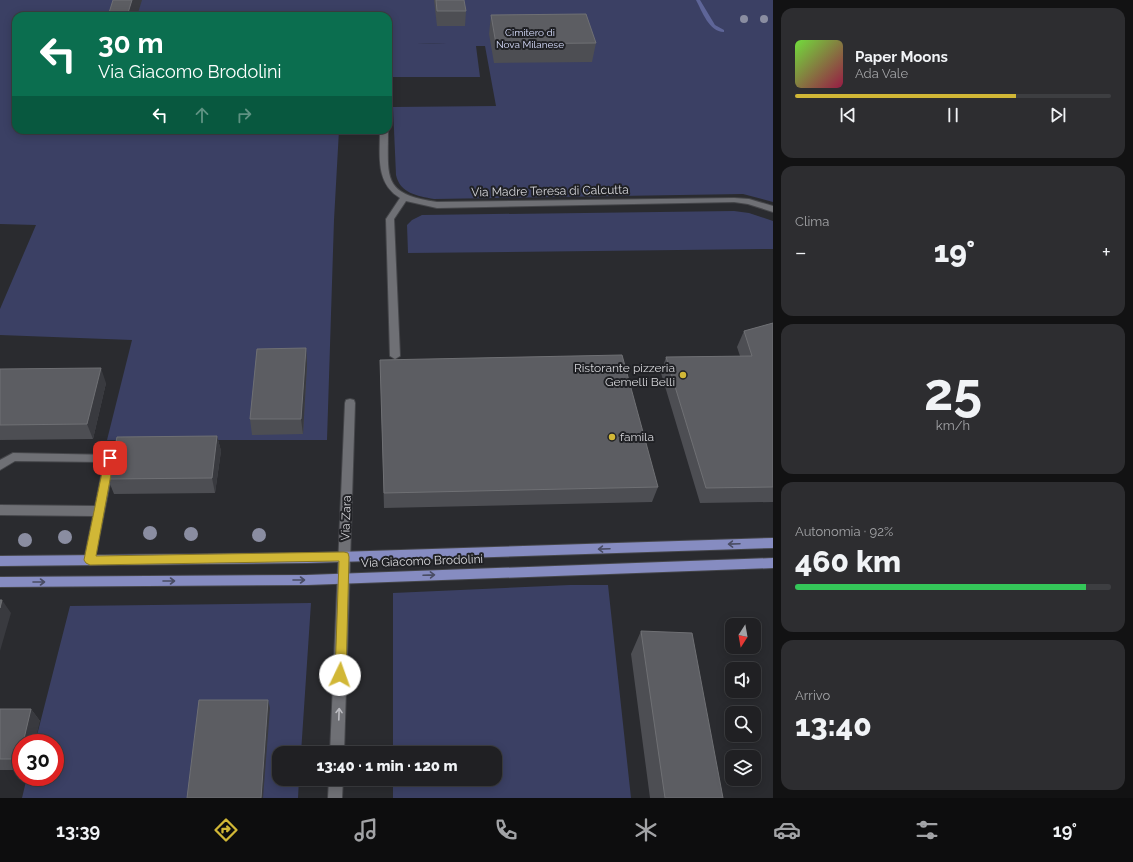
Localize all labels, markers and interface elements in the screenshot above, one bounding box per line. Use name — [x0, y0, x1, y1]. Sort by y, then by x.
text: 30 m — [98, 27, 164, 60]
park label: Cimitero di Nova Milanese — [496, 27, 564, 50]
icon: left — [32, 28, 84, 80]
text: Paper Moons — [855, 48, 948, 66]
text: Via Giacomo Brodolini — [98, 61, 281, 82]
text: Ada Vale — [855, 66, 908, 81]
icon: left — [149, 104, 171, 126]
icon: ahead — [191, 104, 213, 126]
icon: right — [233, 104, 255, 126]
icon: previous — [837, 104, 859, 126]
icon: pause — [942, 104, 964, 126]
icon: next — [1047, 104, 1069, 126]
street label: Via Madre Teresa di Calcutta — [471, 183, 629, 199]
text: Clima — [795, 214, 829, 229]
text: 19° — [934, 234, 975, 269]
text: − — [795, 239, 807, 265]
text: + — [1102, 239, 1111, 265]
place label: Ristorante pizzeria Gemelli Belli — [574, 361, 675, 389]
text: 25 — [924, 361, 982, 422]
marker: Ristorante pizzeria Gemelli Belli — [678, 370, 688, 380]
text: km/h — [936, 418, 970, 433]
place label: famila — [620, 430, 654, 444]
marker: famila — [607, 432, 617, 442]
pin — [93, 441, 127, 475]
icon: arrive — [99, 447, 121, 469]
street label: Via Zara — [338, 495, 354, 541]
text: Autonomia · 92% — [795, 524, 893, 539]
one-way arrow — [728, 540, 741, 548]
text: 460 km — [795, 544, 901, 579]
one-way arrow — [598, 545, 611, 552]
street label: Via Giacomo Brodolini — [361, 552, 483, 570]
one-way arrow — [422, 571, 435, 579]
one-way arrow — [292, 576, 305, 584]
one-way arrow — [162, 577, 175, 585]
one-way arrow — [32, 578, 45, 586]
north arrow — [725, 618, 761, 654]
map controls — [725, 618, 761, 786]
position arrow — [319, 654, 361, 696]
button: sound — [725, 662, 761, 698]
text: Arrivo — [795, 688, 830, 703]
button: search — [725, 706, 761, 742]
one-way arrow — [335, 708, 342, 721]
text: 13:40 — [795, 708, 872, 743]
speed limit sign: 30 — [12, 734, 64, 786]
button: layers — [725, 750, 761, 786]
text: 13:40 · 1 min · 120 m — [316, 757, 458, 775]
icon: directions — [212, 816, 240, 844]
icon: music — [352, 816, 380, 844]
icon: phone — [492, 816, 520, 844]
icon: climate — [632, 816, 660, 844]
icon: car — [773, 816, 801, 844]
icon: filters — [913, 816, 941, 844]
text: 13:39 — [56, 820, 100, 841]
text: 19° — [1053, 820, 1077, 841]

